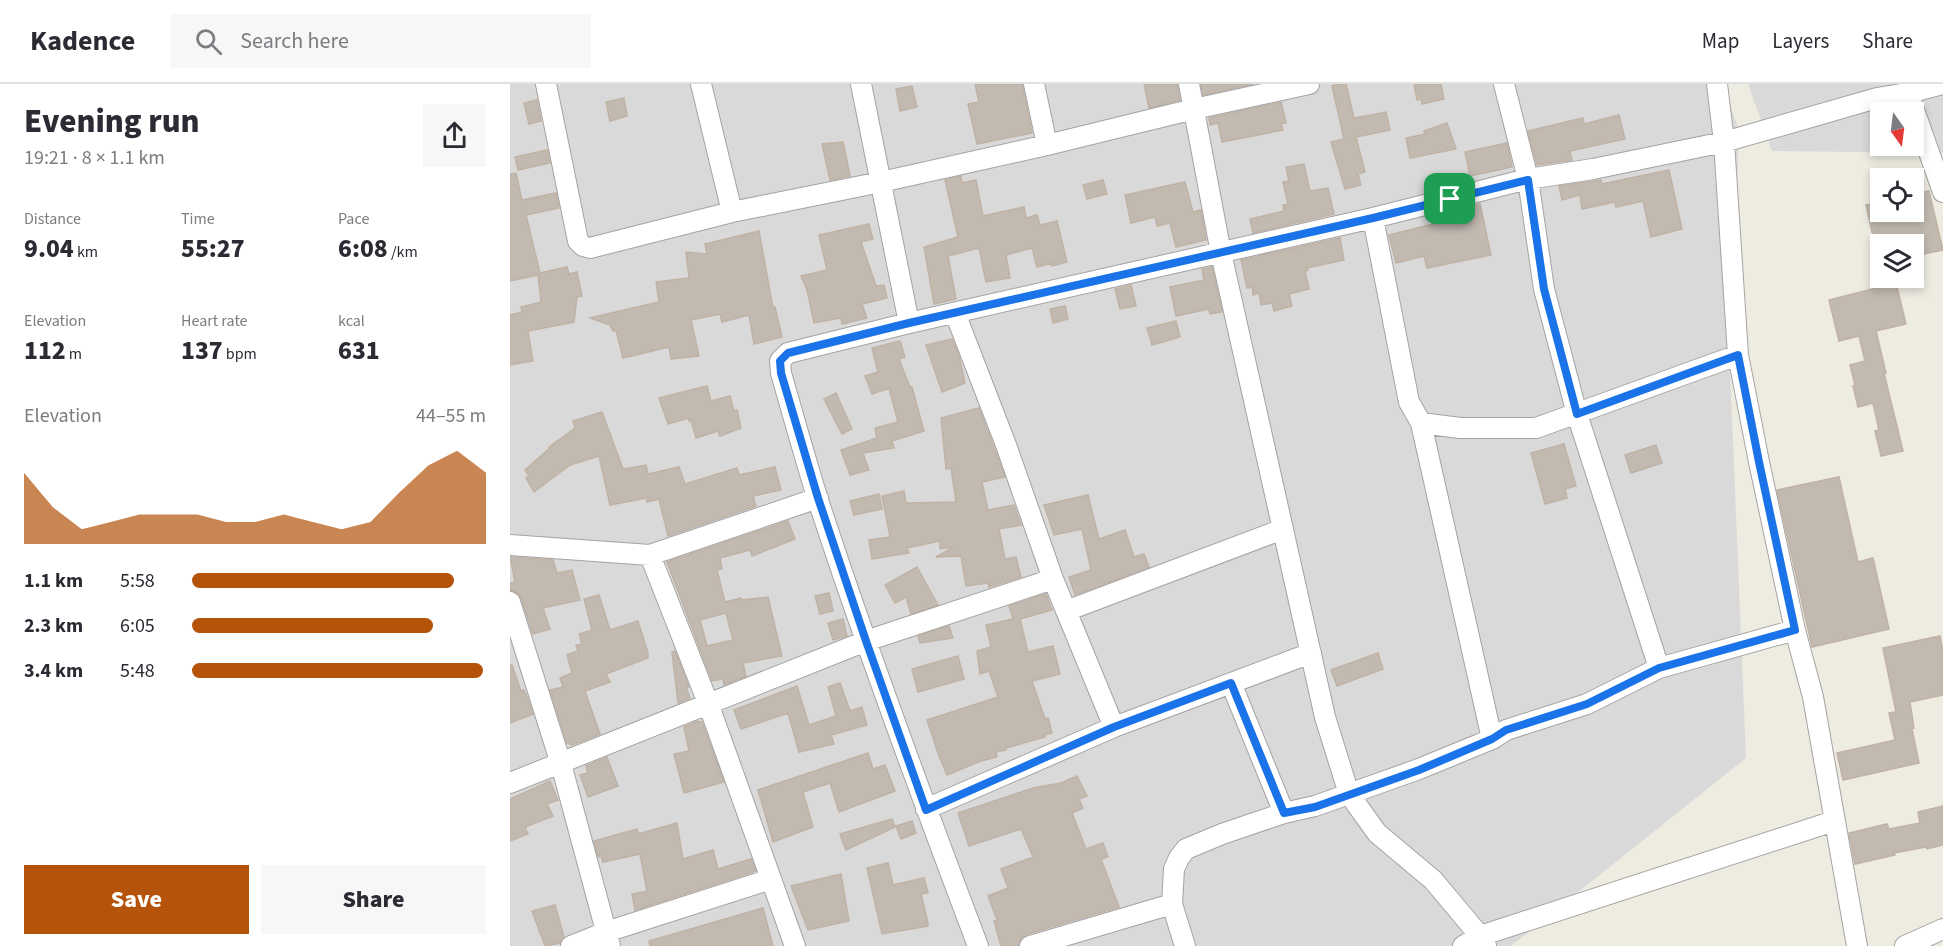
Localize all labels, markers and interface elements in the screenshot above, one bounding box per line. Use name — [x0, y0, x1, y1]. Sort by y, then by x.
search box — [171, 14, 591, 68]
text: Kadence — [30, 21, 135, 61]
icon: search — [192, 25, 225, 58]
text: Search here — [240, 25, 349, 57]
text: Map — [1702, 26, 1739, 56]
text: Layers — [1772, 26, 1829, 56]
text: Share — [1862, 26, 1913, 56]
text: Evening run — [24, 98, 200, 145]
north arrow — [1870, 102, 1924, 156]
map controls — [1870, 102, 1924, 288]
button: share — [423, 104, 486, 167]
text: 19:21 · 8 × 1.1 km — [24, 144, 165, 172]
button: locate — [1870, 168, 1924, 222]
pin — [1424, 173, 1475, 224]
icon: arrive — [1433, 182, 1466, 215]
text: Distance — [24, 208, 81, 230]
text: Time — [181, 208, 215, 230]
text: Pace — [338, 208, 369, 230]
text: 9.04 — [24, 230, 74, 267]
text: 55:27 — [181, 230, 245, 267]
text: 6:08 — [338, 230, 388, 267]
button: layers — [1870, 234, 1924, 288]
text: km — [74, 241, 98, 263]
text: /km — [388, 241, 418, 263]
text: Elevation — [24, 310, 86, 332]
text: Heart rate — [181, 310, 248, 332]
text: kcal — [338, 310, 365, 332]
text: 112 — [24, 332, 66, 369]
text: 137 — [181, 332, 223, 369]
text: 631 — [338, 332, 380, 369]
text: m — [66, 343, 82, 365]
text: bpm — [223, 343, 257, 365]
text: Elevation — [24, 402, 102, 430]
text: 44–55 m — [416, 402, 486, 430]
text: 1.1 km — [24, 567, 83, 595]
text: 5:58 — [120, 567, 155, 595]
text: 2.3 km — [24, 612, 83, 640]
text: 6:05 — [120, 612, 155, 640]
text: 3.4 km — [24, 657, 83, 685]
text: 5:48 — [120, 657, 155, 685]
button: Save — [24, 865, 249, 934]
button: Share — [261, 865, 486, 934]

